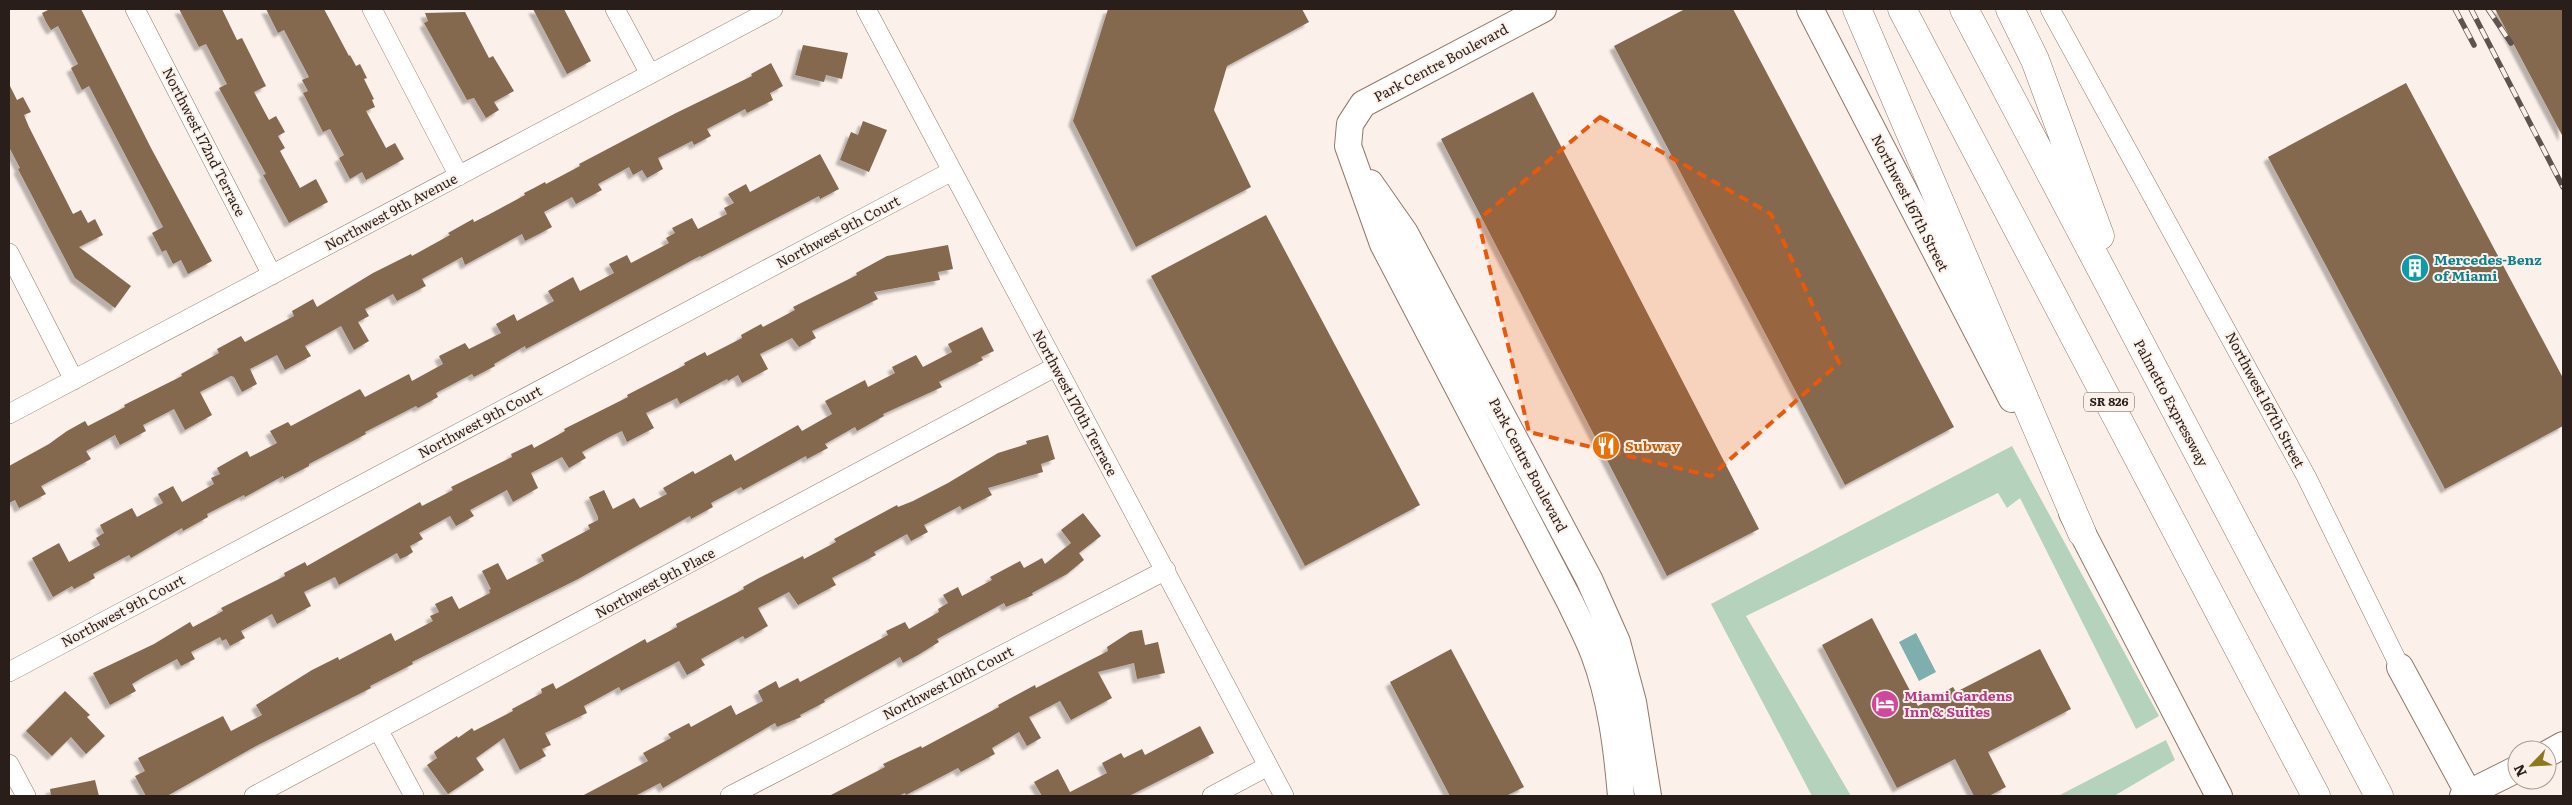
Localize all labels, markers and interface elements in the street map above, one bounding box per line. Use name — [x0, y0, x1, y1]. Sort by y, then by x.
street label: Park Centre Boulevard — [1370, 18, 1512, 106]
street label: Northwest 172nd Terrace — [159, 63, 251, 220]
street label: Northwest 167th Street — [1868, 130, 1954, 275]
street label: Northwest 9th Avenue — [321, 168, 460, 255]
street label: Northwest 9th Court — [772, 190, 903, 272]
place label: Mercedes-Benz of Miami — [2434, 249, 2542, 285]
building icon: Mercedes-Benz of Miami — [2400, 253, 2430, 283]
street label: Northwest 170th Terrace — [1029, 326, 1123, 479]
street label: Northwest 167th Street — [2221, 328, 2310, 471]
street label: Palmetto Expressway — [2130, 335, 2214, 471]
street label: Northwest 9th Court — [414, 380, 545, 462]
road number: SR 826 — [2084, 392, 2134, 412]
street label: Park Centre Boulevard — [1485, 394, 1573, 536]
restaurant icon: Subway — [1591, 431, 1621, 461]
place label: Subway — [1625, 435, 1680, 455]
street label: Northwest 9th Place — [591, 542, 718, 622]
street label: Northwest 9th Court — [57, 569, 188, 651]
street label: Northwest 10th Court — [879, 640, 1017, 724]
place label: Miami Gardens Inn & Suites — [1904, 685, 2012, 721]
hotel icon: Miami Gardens Inn & Suites — [1870, 689, 1900, 719]
north arrow — [2507, 740, 2557, 790]
text: N — [2508, 761, 2531, 780]

